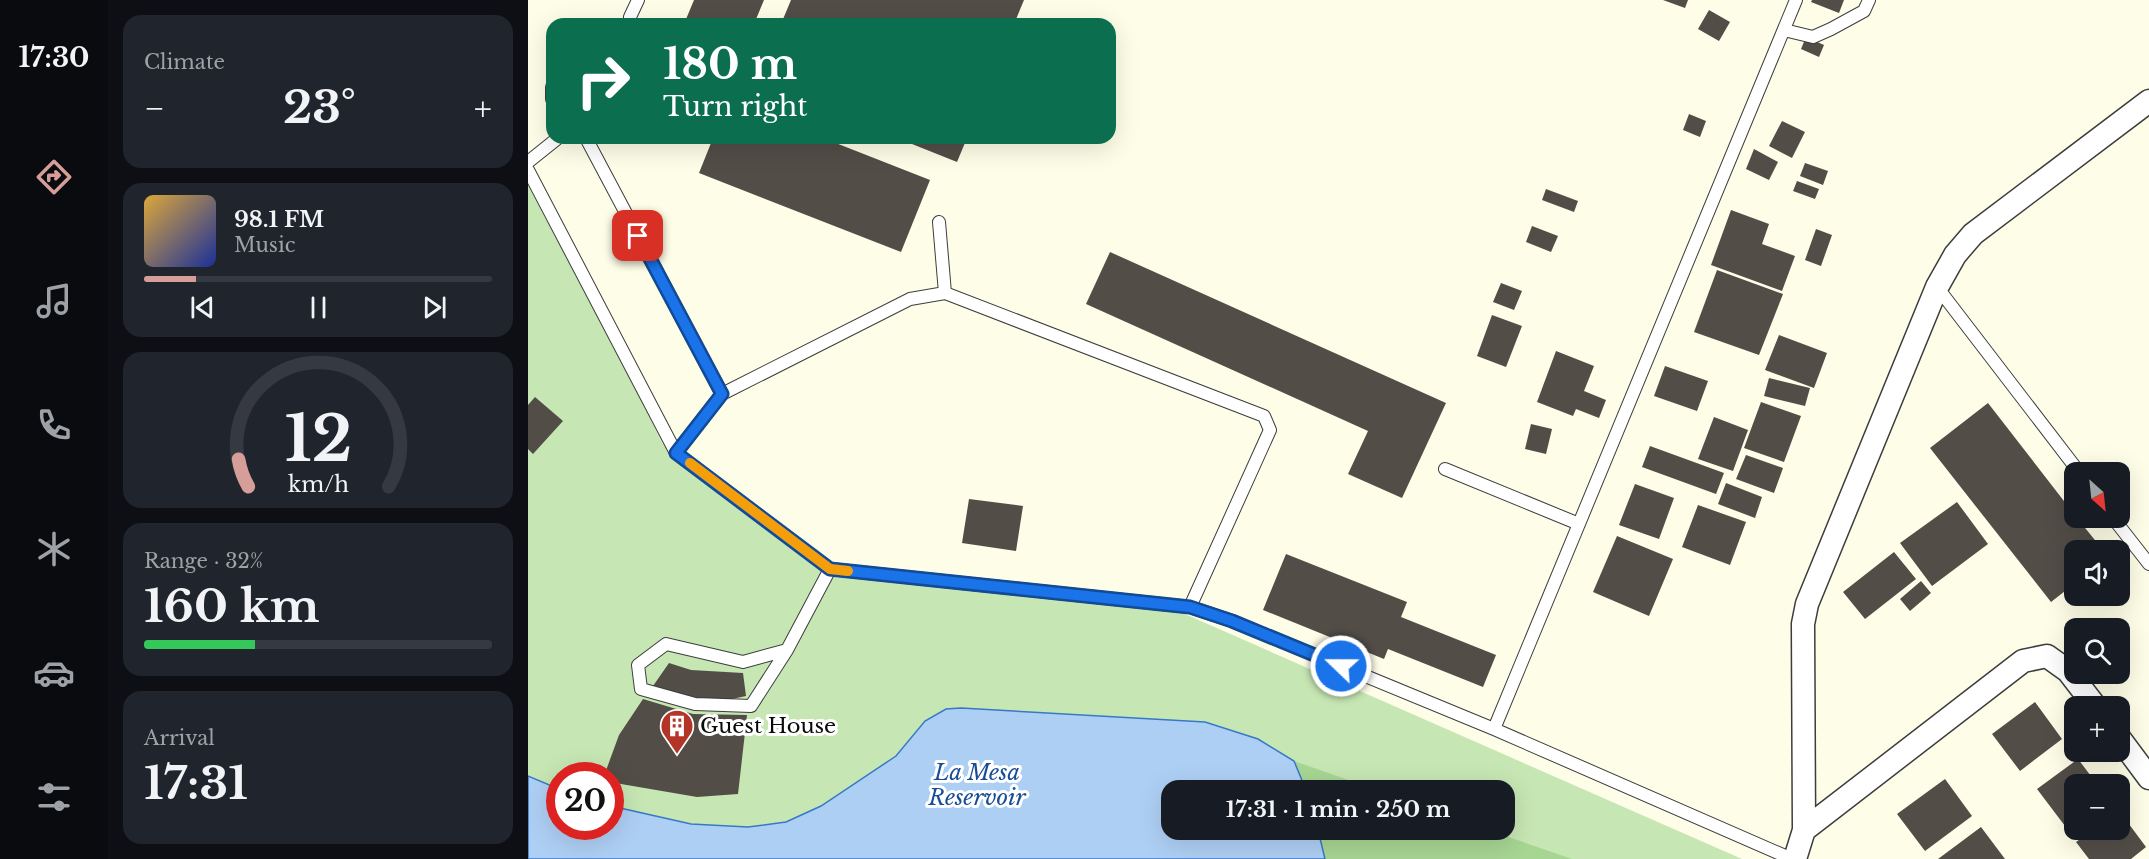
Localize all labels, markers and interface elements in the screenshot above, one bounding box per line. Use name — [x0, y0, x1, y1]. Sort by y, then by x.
text: 180 m — [663, 38, 797, 90]
text: 17:30 — [19, 41, 89, 74]
icon: right — [564, 42, 642, 120]
text: Climate — [144, 50, 225, 74]
text: 23° — [283, 79, 356, 135]
text: − — [144, 88, 165, 129]
text: + — [474, 88, 492, 129]
text: Turn right — [663, 90, 807, 123]
icon: directions — [33, 156, 75, 198]
text: 98.1 FM — [234, 206, 324, 233]
pin — [612, 210, 663, 261]
icon: arrive — [621, 219, 654, 252]
text: Music — [234, 233, 295, 257]
icon: music — [33, 280, 75, 322]
icon: previous — [186, 291, 219, 324]
icon: pause — [302, 291, 335, 324]
icon: next — [418, 291, 451, 324]
text: 12 — [284, 400, 352, 478]
icon: phone — [33, 404, 75, 446]
north arrow — [2064, 462, 2130, 528]
map controls — [2064, 462, 2130, 840]
text: km/h — [288, 471, 349, 498]
icon: climate — [33, 528, 75, 570]
button: sound — [2064, 540, 2130, 606]
text: Range · 32% — [144, 549, 263, 573]
text: 160 km — [144, 578, 320, 634]
button: search — [2064, 618, 2130, 684]
position arrow — [1309, 634, 1373, 698]
icon: car — [33, 652, 75, 694]
button: + — [2064, 696, 2130, 762]
building icon: Guest House — [659, 708, 695, 755]
place label: Guest House — [700, 713, 836, 739]
text: Arrival — [144, 726, 215, 750]
text: 17:31 — [144, 755, 248, 811]
water label: La Mesa Reservoir — [927, 759, 1026, 811]
speed limit sign: 20 — [546, 762, 624, 840]
button: − — [2064, 774, 2130, 840]
icon: filters — [33, 776, 75, 818]
text: 17:31 · 1 min · 250 m — [1226, 796, 1450, 823]

